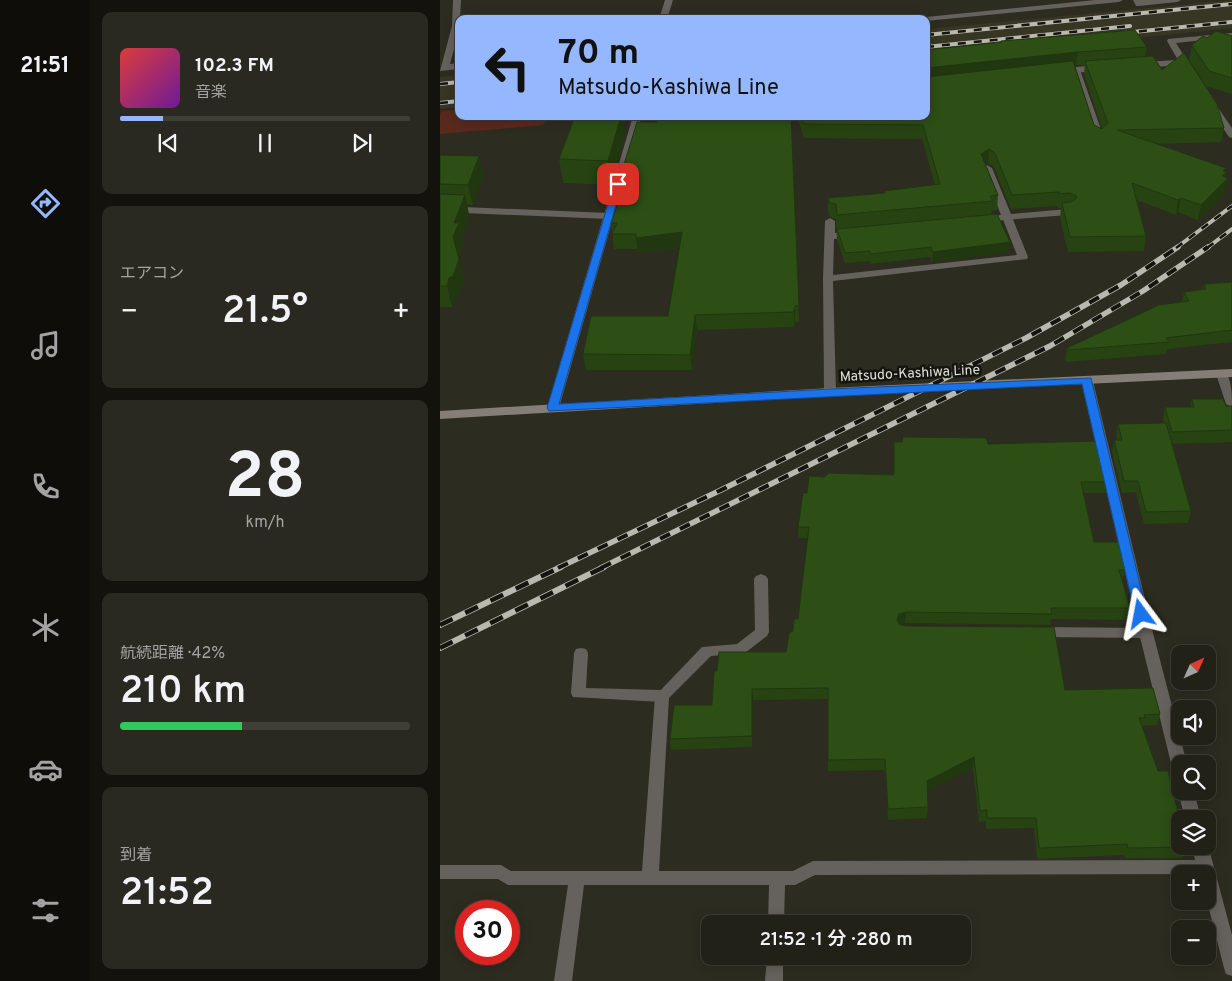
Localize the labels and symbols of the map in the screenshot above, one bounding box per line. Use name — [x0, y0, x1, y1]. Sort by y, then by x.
pin — [597, 163, 639, 205]
street label: Matsudo-Kashiwa Line — [839, 362, 981, 386]
position arrow — [1114, 587, 1166, 639]
north arrow — [1171, 645, 1216, 690]
speed limit sign: 30 — [455, 900, 520, 965]

